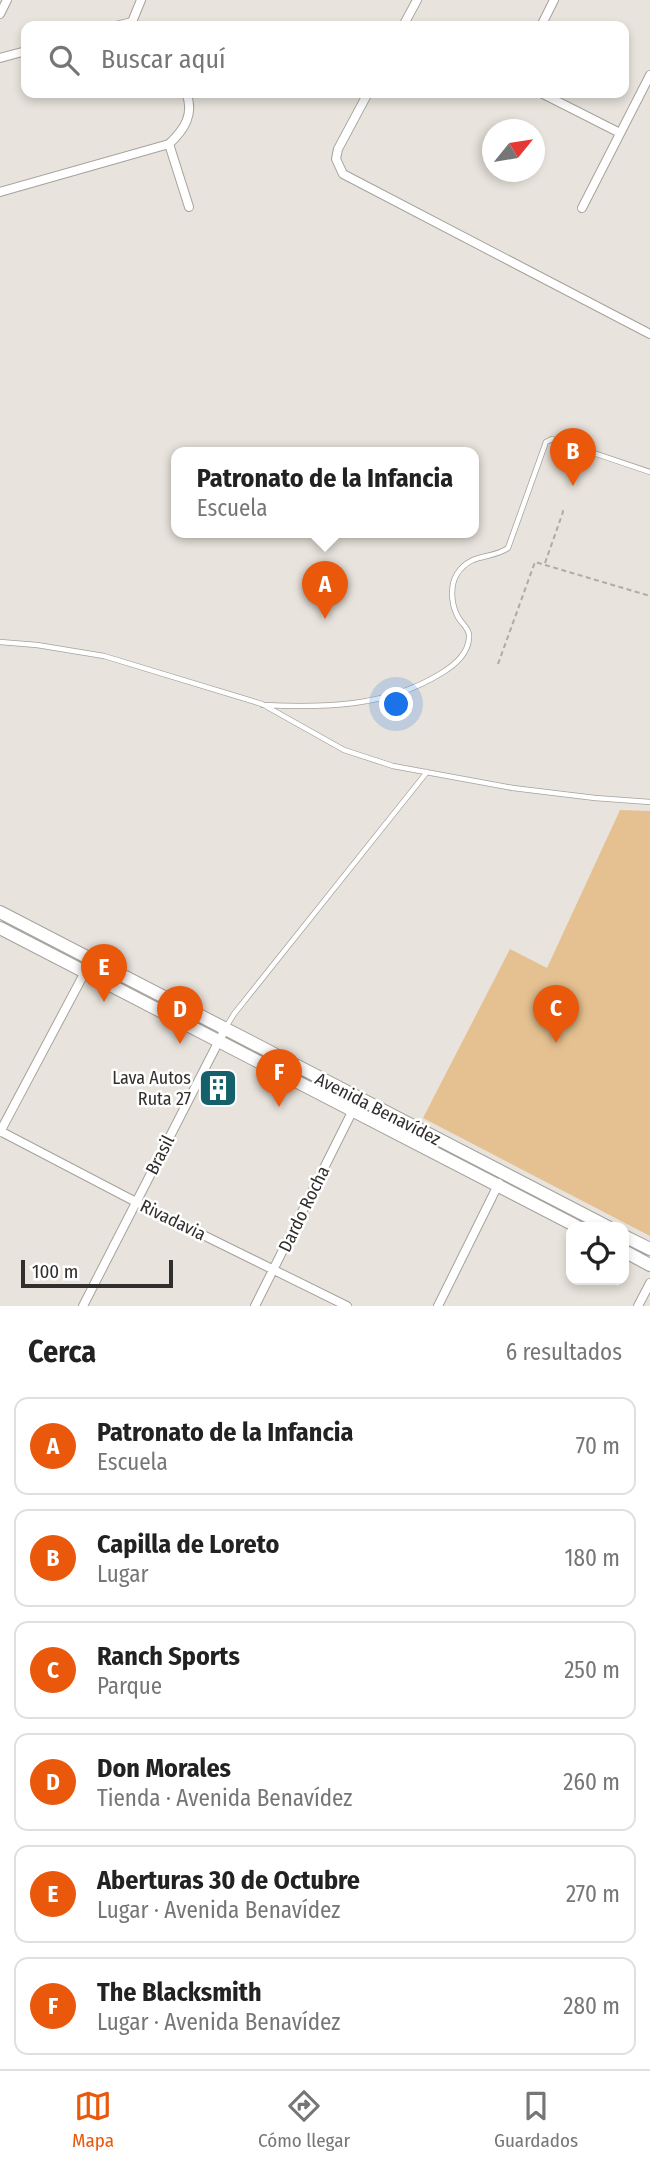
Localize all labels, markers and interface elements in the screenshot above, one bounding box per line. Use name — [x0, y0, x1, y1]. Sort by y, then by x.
search box — [21, 21, 629, 98]
icon: search — [45, 41, 83, 79]
text: Buscar aquí — [101, 44, 226, 75]
north arrow — [482, 119, 545, 182]
pin: B — [550, 428, 596, 486]
popup — [171, 447, 479, 538]
text: Patronato de la Infancia — [197, 463, 453, 494]
text: Escuela — [197, 494, 268, 522]
pin: A — [302, 561, 348, 619]
your location — [379, 687, 413, 721]
pin: E — [81, 944, 127, 1002]
pin: C — [533, 985, 579, 1043]
pin: D — [157, 986, 203, 1044]
pin: F — [256, 1049, 302, 1107]
place label: Lava Autos Ruta 27 — [112, 1067, 191, 1110]
building icon: Lava Autos Ruta 27 — [197, 1067, 239, 1109]
street label: Avenida Benavídez — [312, 1068, 444, 1150]
street label: Brasil — [141, 1131, 179, 1178]
street label: Dardo Rocha — [274, 1162, 334, 1256]
street label: Rivadavia — [136, 1195, 210, 1245]
map controls — [566, 1222, 629, 1285]
button: locate — [566, 1222, 629, 1285]
scale bar — [21, 1257, 173, 1289]
text: 100 m — [32, 1260, 78, 1283]
text: Cerca — [28, 1334, 96, 1370]
text: 6 resultados — [506, 1338, 622, 1366]
text: Patronato de la Infancia — [97, 1417, 353, 1448]
text: A — [47, 1432, 59, 1460]
text: 70 m — [576, 1432, 620, 1460]
text: Escuela — [97, 1448, 168, 1476]
text: Capilla de Loreto — [97, 1529, 279, 1560]
text: B — [47, 1544, 59, 1572]
text: 180 m — [564, 1544, 620, 1572]
text: Lugar — [97, 1560, 149, 1588]
text: Ranch Sports — [97, 1641, 240, 1672]
text: C — [47, 1656, 59, 1684]
text: 250 m — [564, 1656, 620, 1684]
text: Parque — [97, 1672, 162, 1700]
text: Don Morales — [97, 1753, 231, 1784]
text: D — [46, 1768, 60, 1796]
text: 260 m — [563, 1768, 620, 1796]
text: Tienda · Avenida Benavídez — [97, 1784, 352, 1812]
text: Aberturas 30 de Octubre — [97, 1865, 360, 1896]
text: E — [48, 1880, 58, 1908]
text: 270 m — [566, 1880, 620, 1908]
text: Lugar · Avenida Benavídez — [97, 1896, 340, 1924]
text: The Blacksmith — [97, 1977, 262, 2008]
text: F — [48, 1992, 58, 2020]
text: 280 m — [563, 1992, 620, 2020]
text: Lugar · Avenida Benavídez — [97, 2008, 340, 2036]
tab: Mapa — [72, 2087, 114, 2152]
tab: Cómo llegar — [258, 2087, 350, 2152]
tab: Guardados — [494, 2087, 578, 2152]

